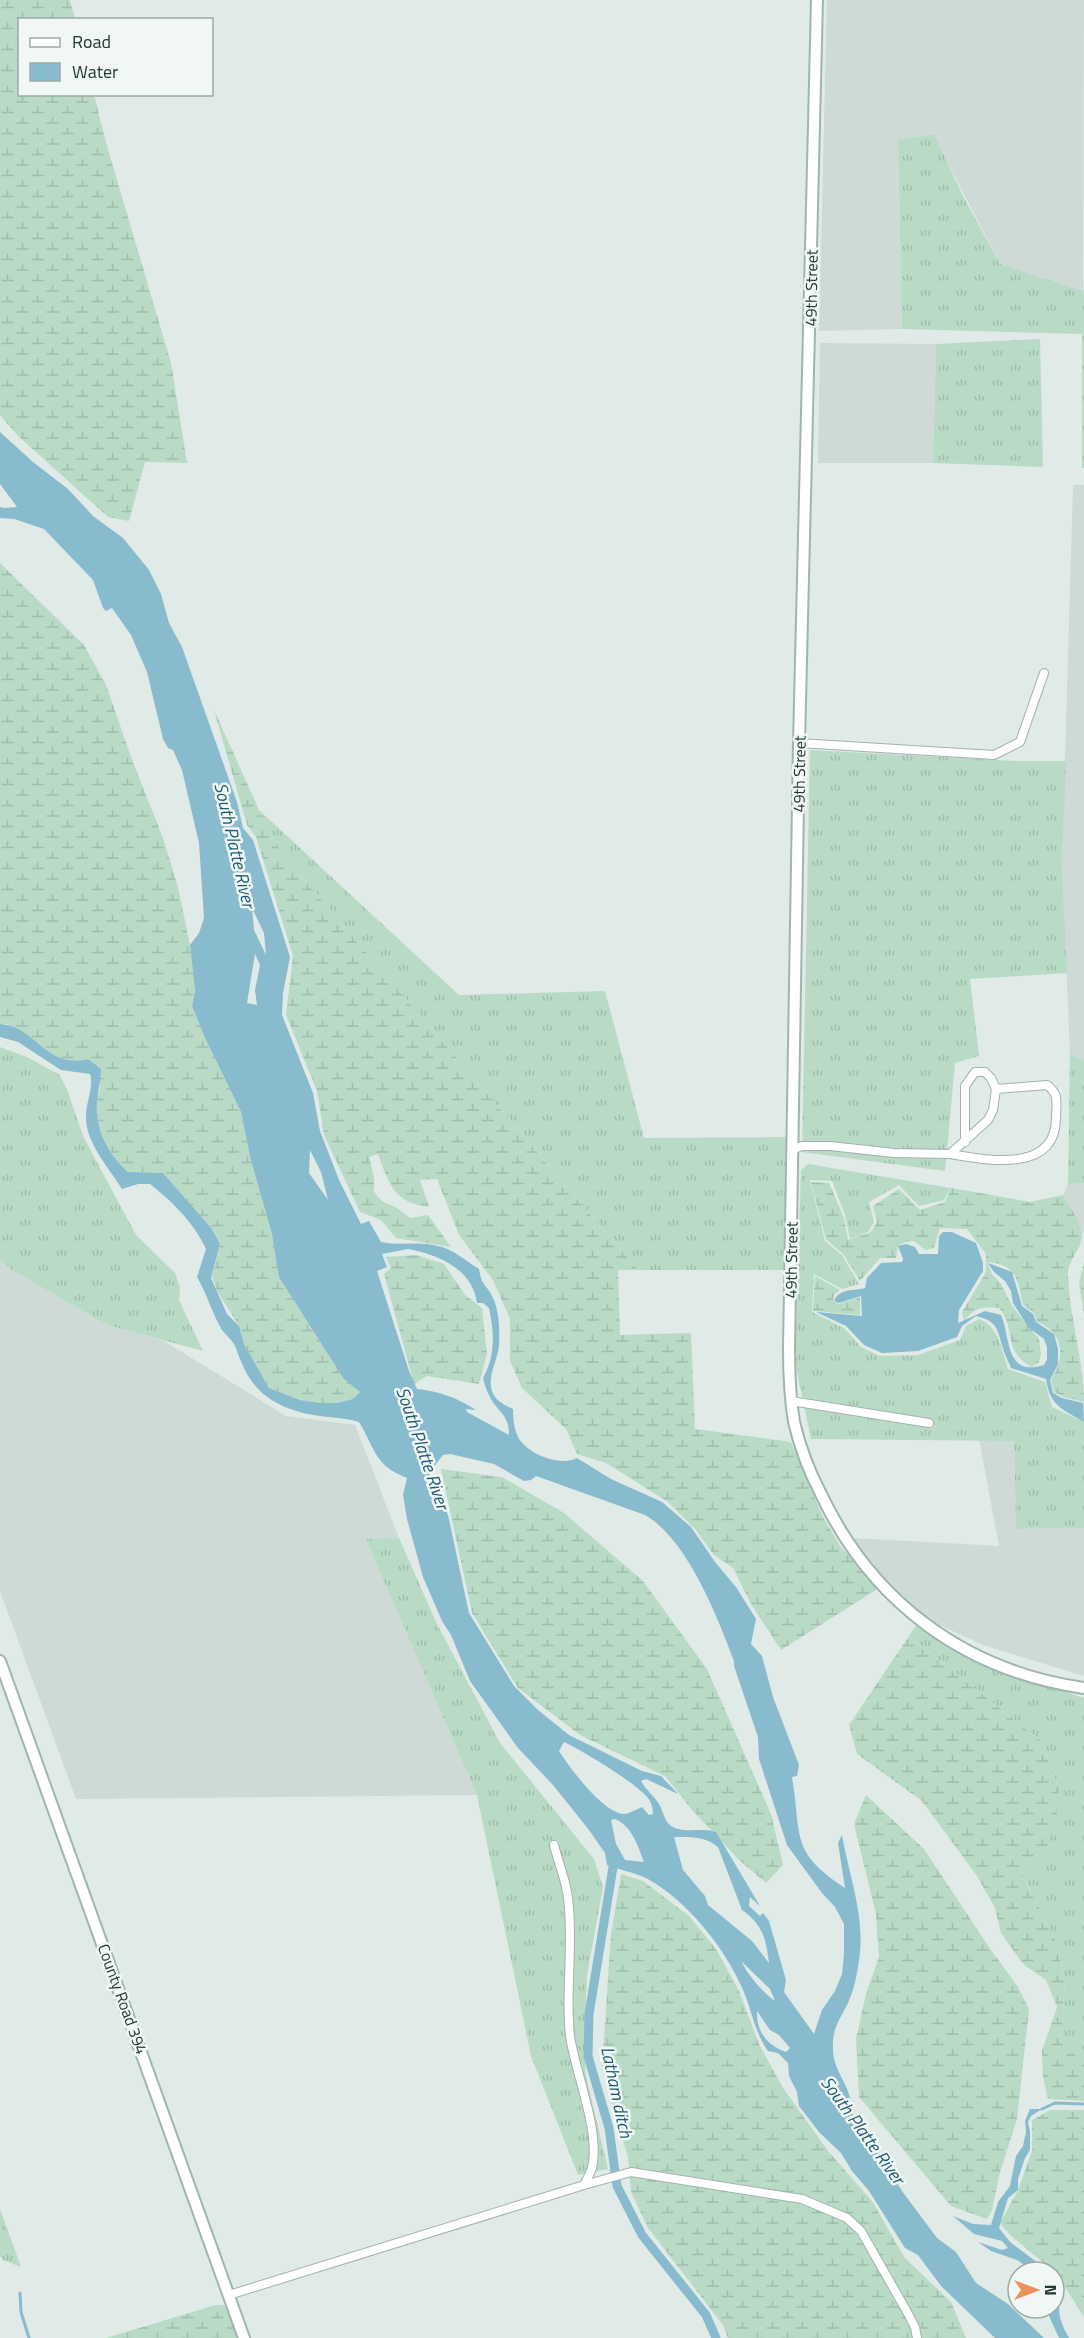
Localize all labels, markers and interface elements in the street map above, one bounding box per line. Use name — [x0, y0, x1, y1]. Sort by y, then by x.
legend — [18, 18, 213, 96]
text: Road — [72, 28, 111, 55]
text: Water — [72, 58, 118, 85]
street label: 49th Street — [798, 249, 824, 327]
street label: 49th Street — [786, 735, 812, 813]
water label: South Platte River — [207, 780, 263, 913]
street label: 49th Street — [778, 1221, 804, 1299]
water label: South Platte River — [389, 1383, 457, 1515]
street label: County Road 394 — [92, 1940, 154, 2058]
water label: Latham ditch — [594, 2044, 640, 2141]
water label: South Platte River — [815, 2070, 913, 2191]
north arrow — [1006, 2260, 1066, 2320]
text: N — [1039, 2284, 1063, 2296]

